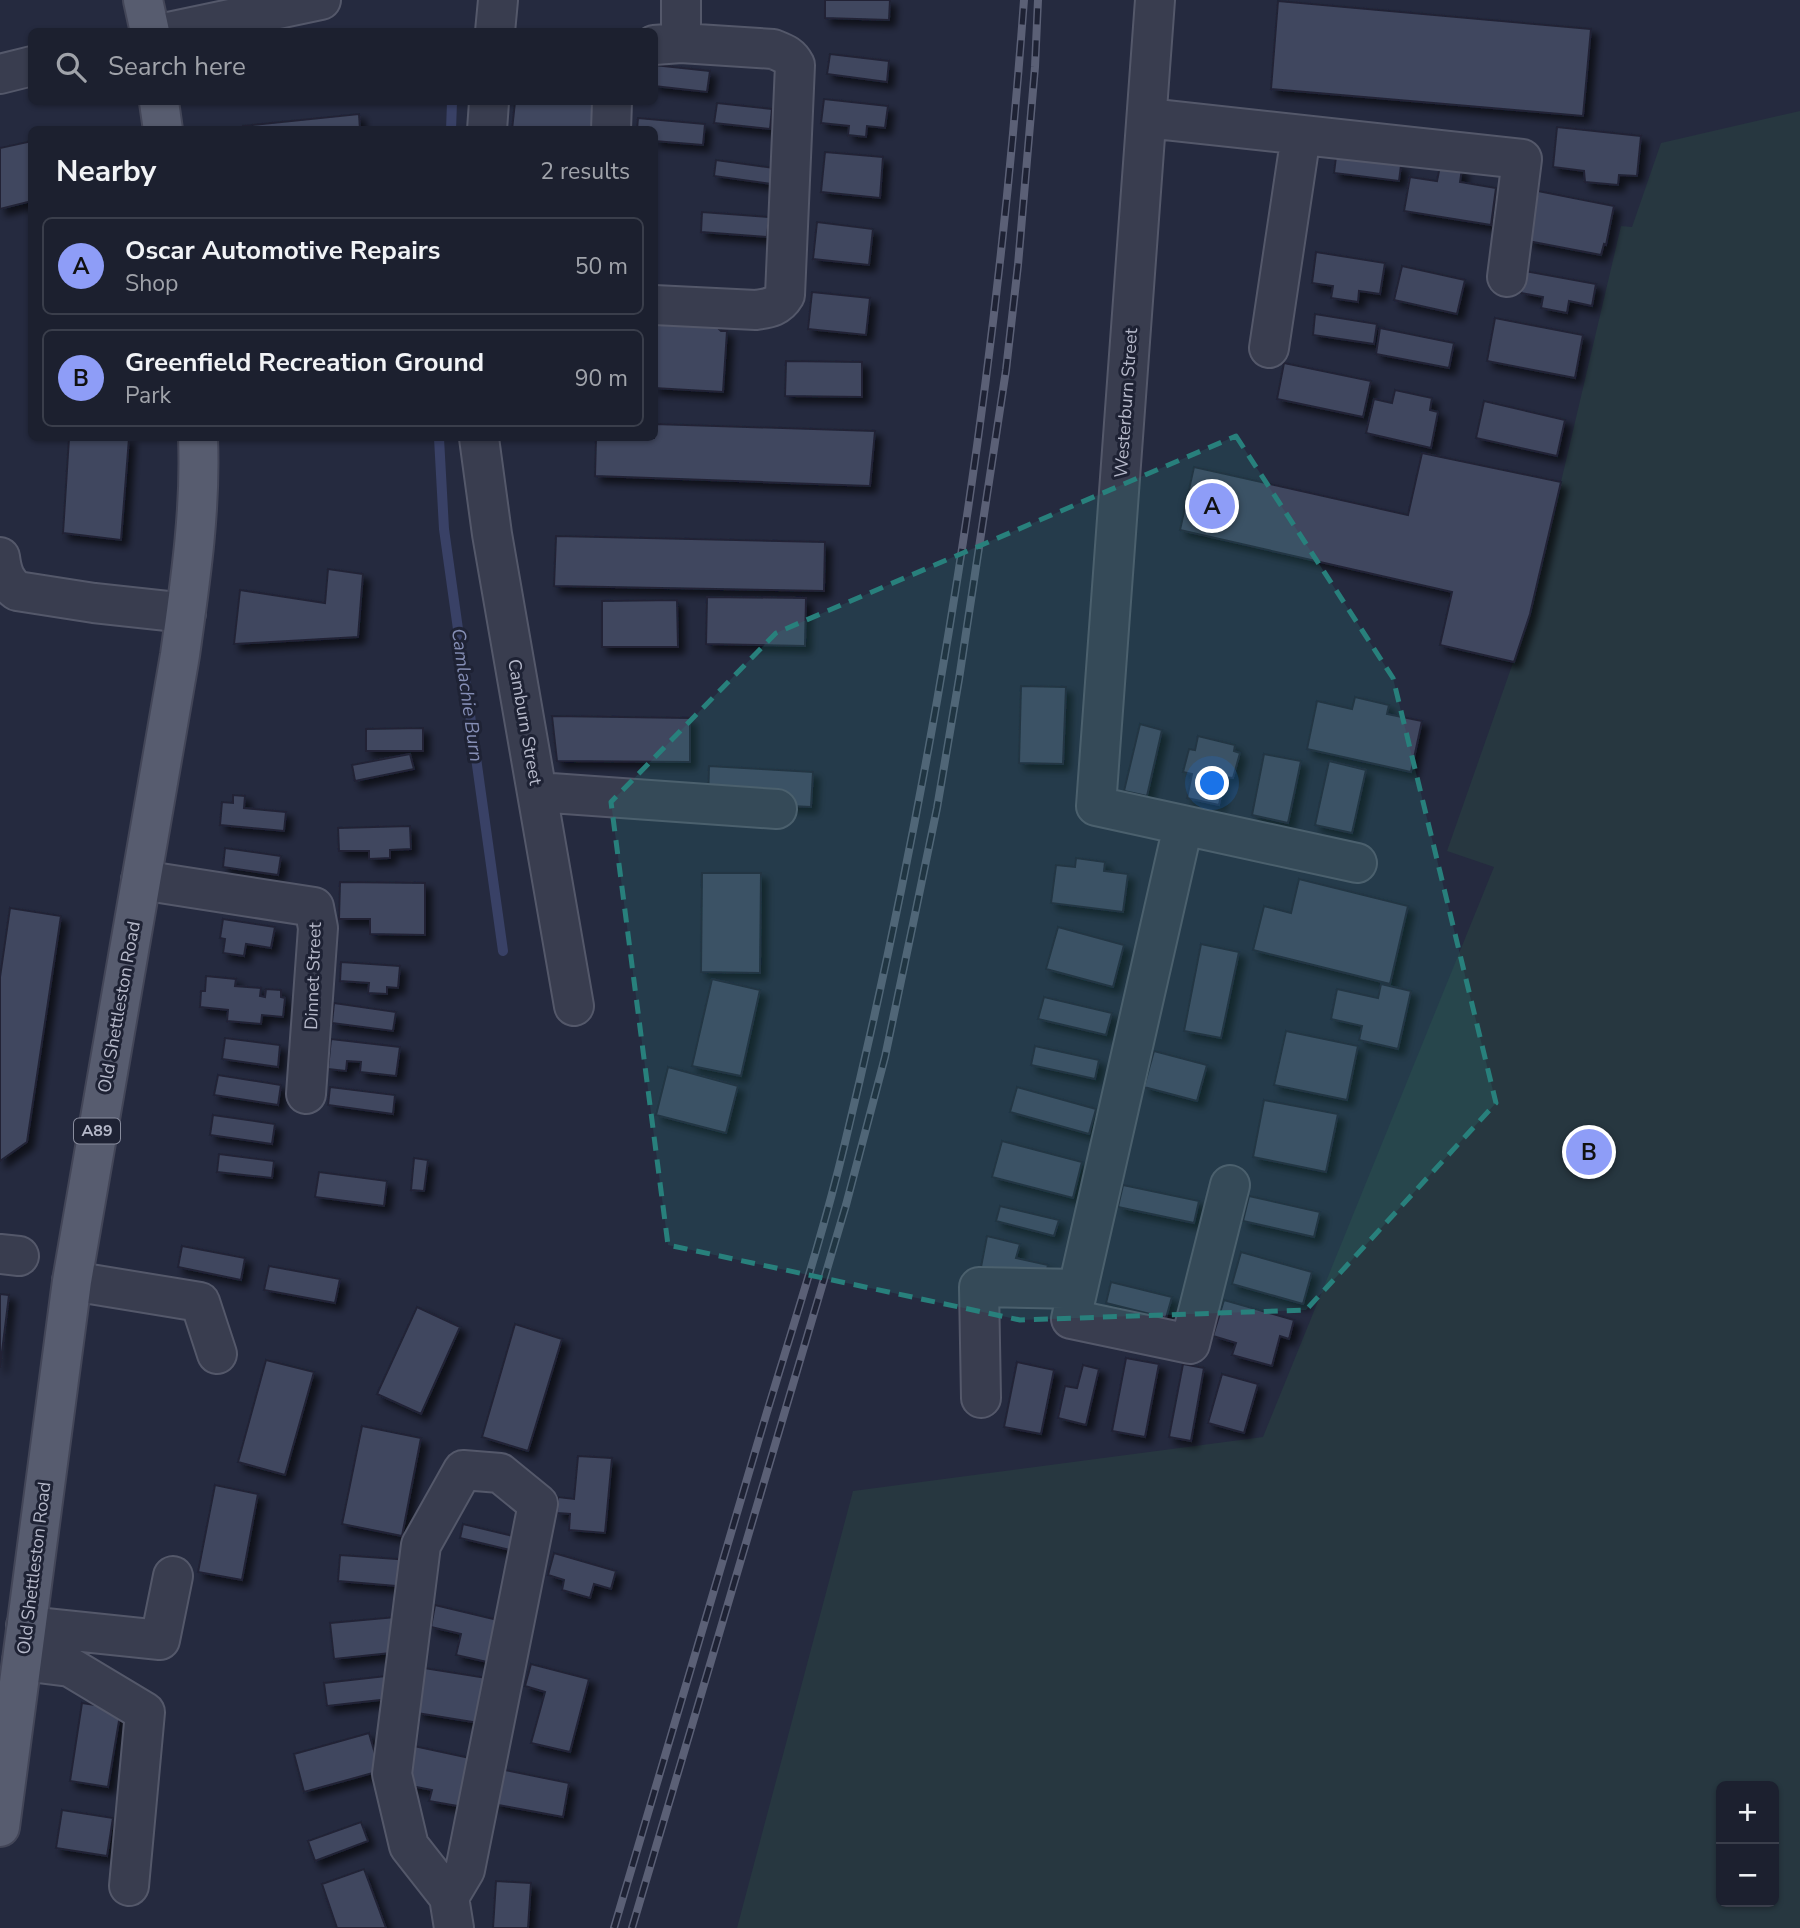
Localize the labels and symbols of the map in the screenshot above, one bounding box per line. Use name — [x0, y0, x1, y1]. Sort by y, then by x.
street label: Westerburn Street — [1109, 327, 1143, 479]
pin: A — [1189, 480, 1235, 532]
water label: Camlachie Burn — [445, 627, 489, 763]
street label: Camburn Street — [502, 657, 548, 788]
your location — [1195, 766, 1229, 800]
street label: Old Shettleston Road — [92, 919, 146, 1095]
street label: Dinnet Street — [299, 921, 327, 1030]
road number: A89 — [74, 1119, 120, 1144]
pin: B — [1566, 1126, 1612, 1178]
street label: Old Shettleston Road — [12, 1480, 56, 1656]

